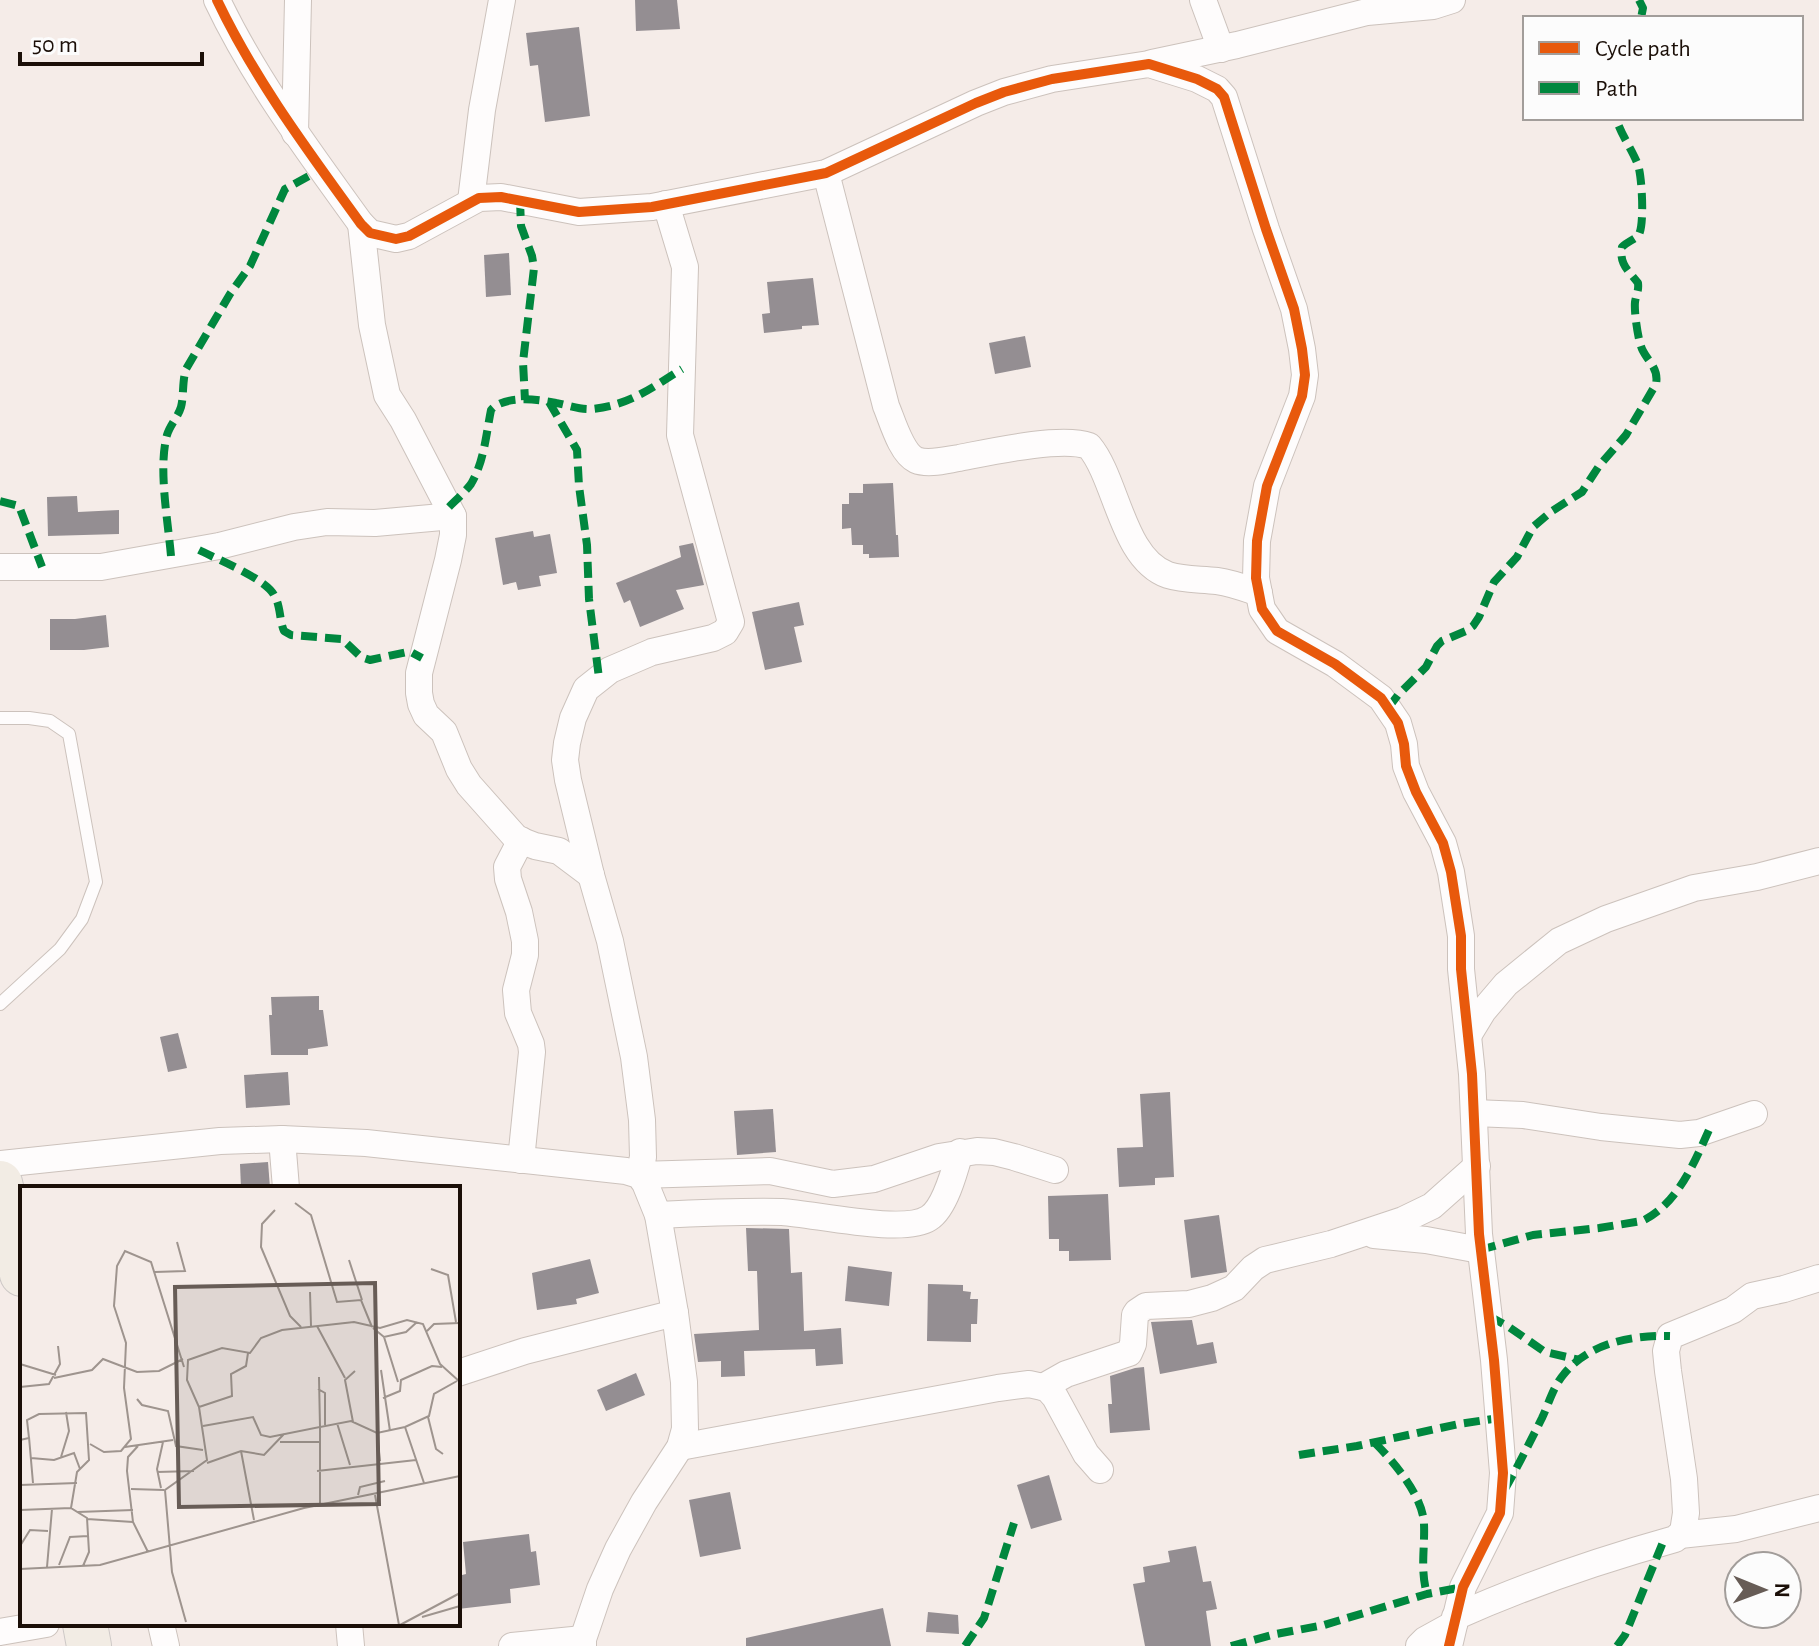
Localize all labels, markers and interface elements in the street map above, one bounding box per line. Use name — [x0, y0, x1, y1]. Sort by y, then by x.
scale bar — [20, 16, 202, 66]
legend — [1523, 16, 1803, 120]
text: 50 m — [32, 33, 78, 57]
text: Cycle path — [1595, 37, 1691, 61]
text: Path — [1595, 77, 1638, 101]
inset map — [20, 1186, 460, 1626]
north arrow — [1723, 1550, 1803, 1630]
text: N — [1771, 1582, 1793, 1598]

